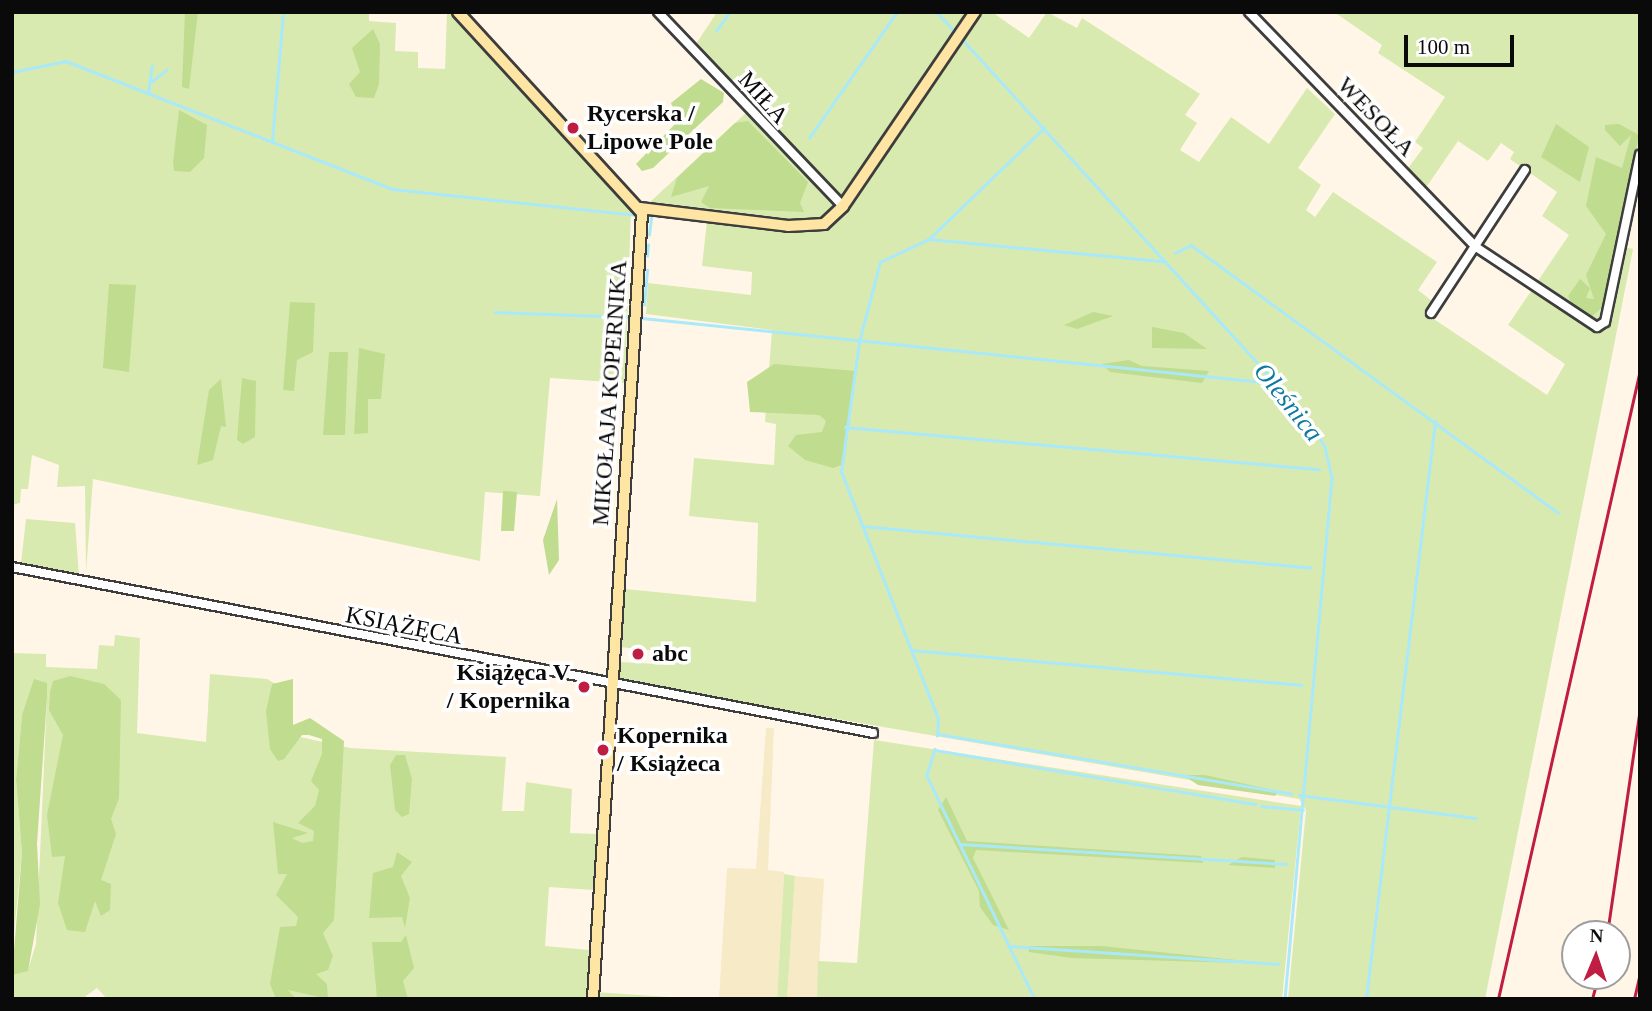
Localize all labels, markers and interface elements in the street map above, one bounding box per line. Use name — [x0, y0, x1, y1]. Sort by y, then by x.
scale bar — [1407, 21, 1517, 65]
text: 100 m — [1417, 35, 1470, 59]
street label: MIŁA — [732, 66, 794, 130]
street label: WESOŁA — [1331, 71, 1421, 163]
place label: Rycerska / Lipowe Pole — [587, 100, 713, 156]
marker: Rycerska / Lipowe Pole — [565, 120, 581, 136]
street label: MIKOŁAJA KOPERNIKA — [586, 259, 634, 527]
water label: Oleśnica — [1247, 356, 1329, 448]
street label: KSIĄŻĘCA — [343, 601, 465, 651]
place label: abc — [652, 640, 688, 668]
marker: abc — [630, 646, 646, 662]
place label: Książęca V / Kopernika — [447, 659, 570, 715]
marker: Książęca V / Kopernika — [576, 679, 592, 695]
place label: Kopernika / Książeca — [617, 722, 728, 778]
marker: Kopernika / Książeca — [595, 742, 611, 758]
north arrow — [1561, 920, 1631, 990]
text: N — [1589, 925, 1604, 946]

